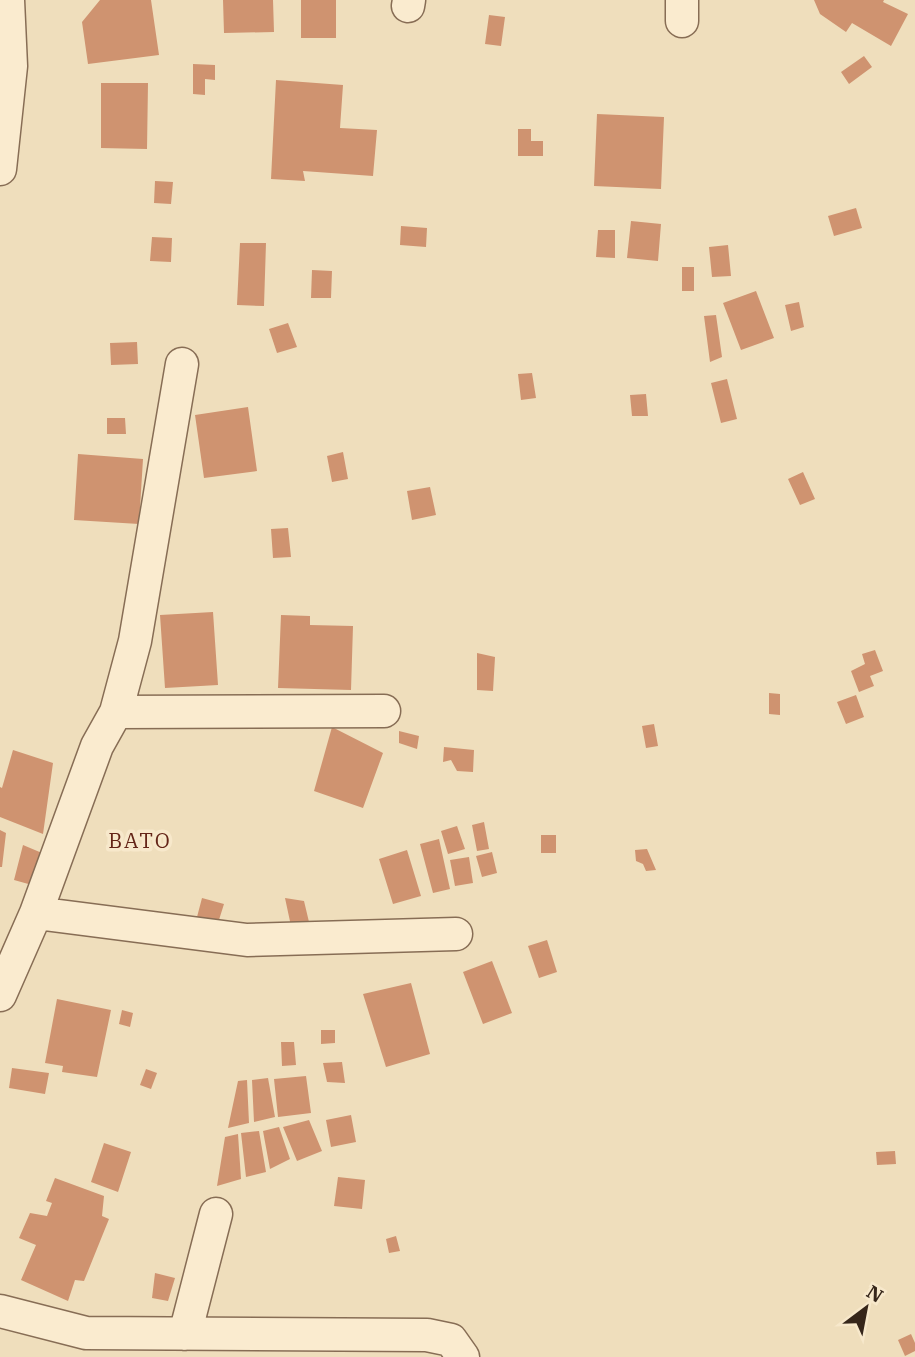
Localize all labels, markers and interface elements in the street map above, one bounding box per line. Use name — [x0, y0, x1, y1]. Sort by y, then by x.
district label: BATO — [108, 826, 172, 854]
north arrow — [831, 1273, 901, 1343]
text: N — [862, 1279, 888, 1308]

